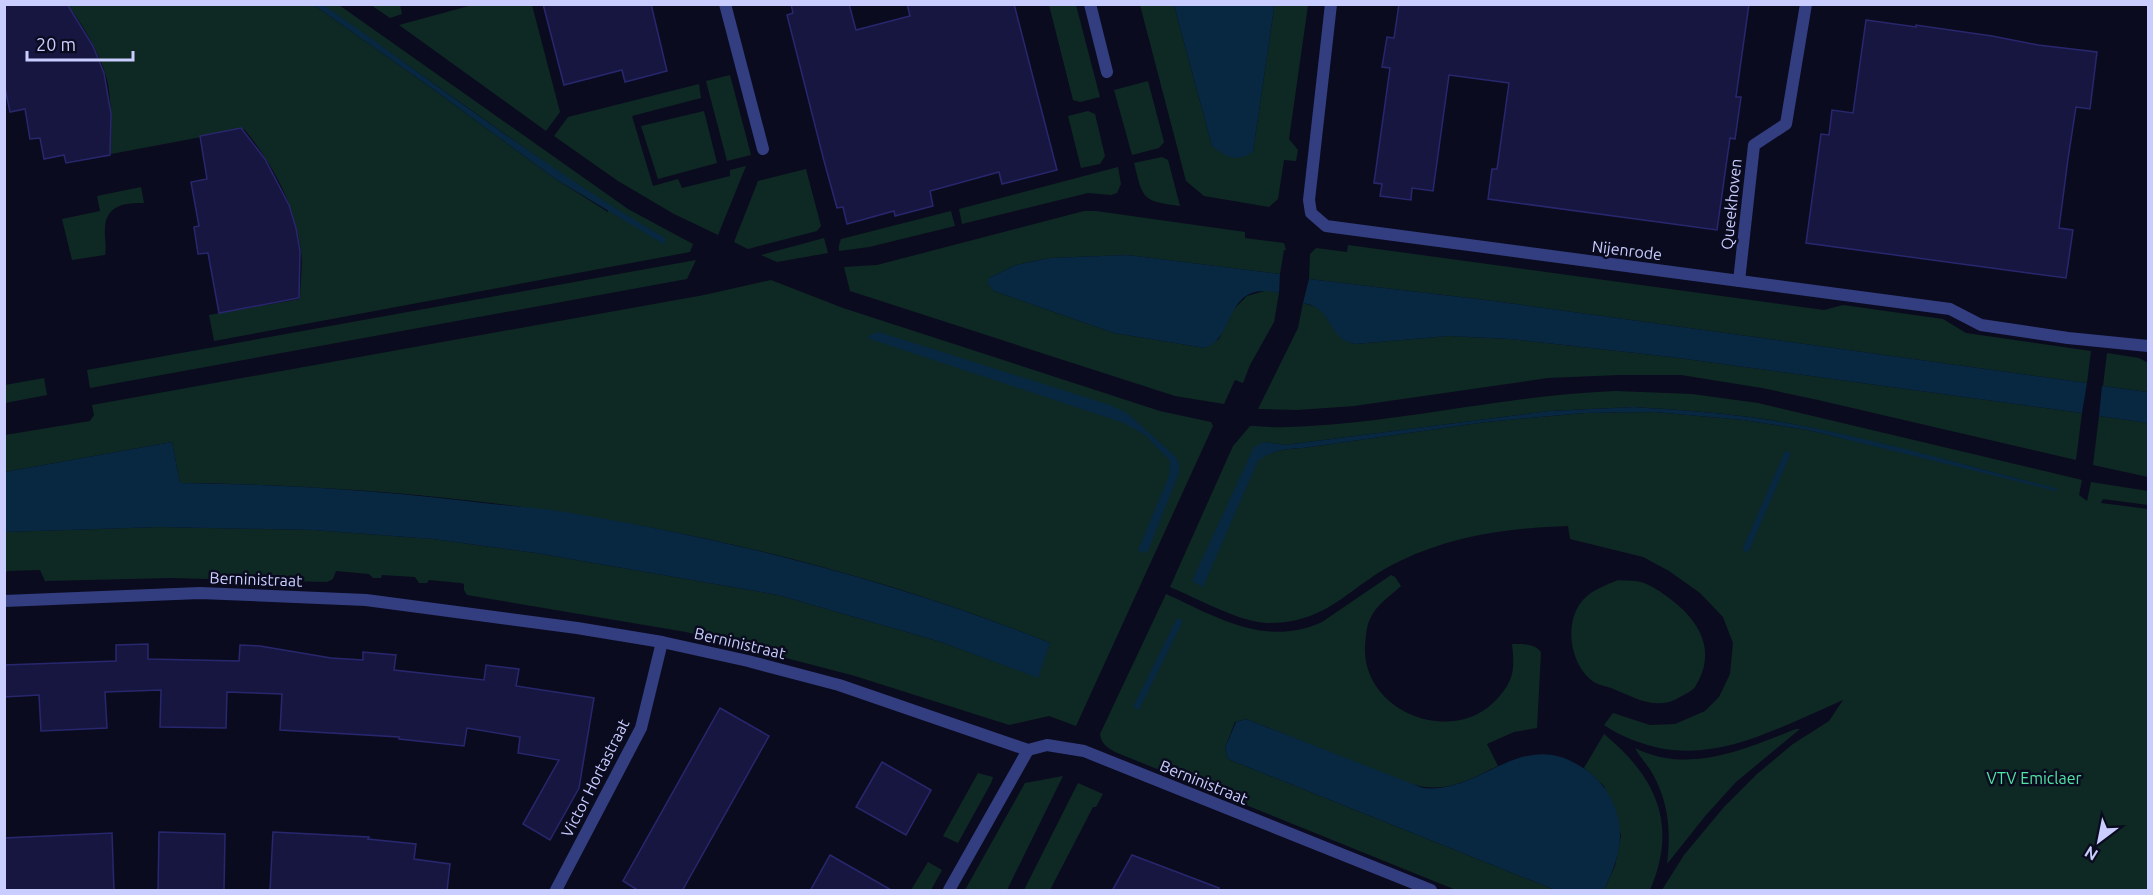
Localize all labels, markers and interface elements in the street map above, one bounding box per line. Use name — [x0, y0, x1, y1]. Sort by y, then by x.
scale bar — [27, 24, 134, 62]
text: 20 m — [36, 34, 76, 54]
street label: Queekhoven — [1717, 158, 1745, 250]
street label: Nijenrode — [1591, 237, 1663, 263]
street label: Berninistraat — [209, 568, 304, 590]
street label: Berninistraat — [693, 624, 788, 662]
street label: Victor Hortastraat — [557, 715, 633, 840]
street label: Berninistraat — [1157, 756, 1251, 808]
park label: VTV Emiclaer — [1986, 769, 2082, 787]
north arrow — [2069, 811, 2129, 871]
text: N — [2081, 843, 2101, 865]

